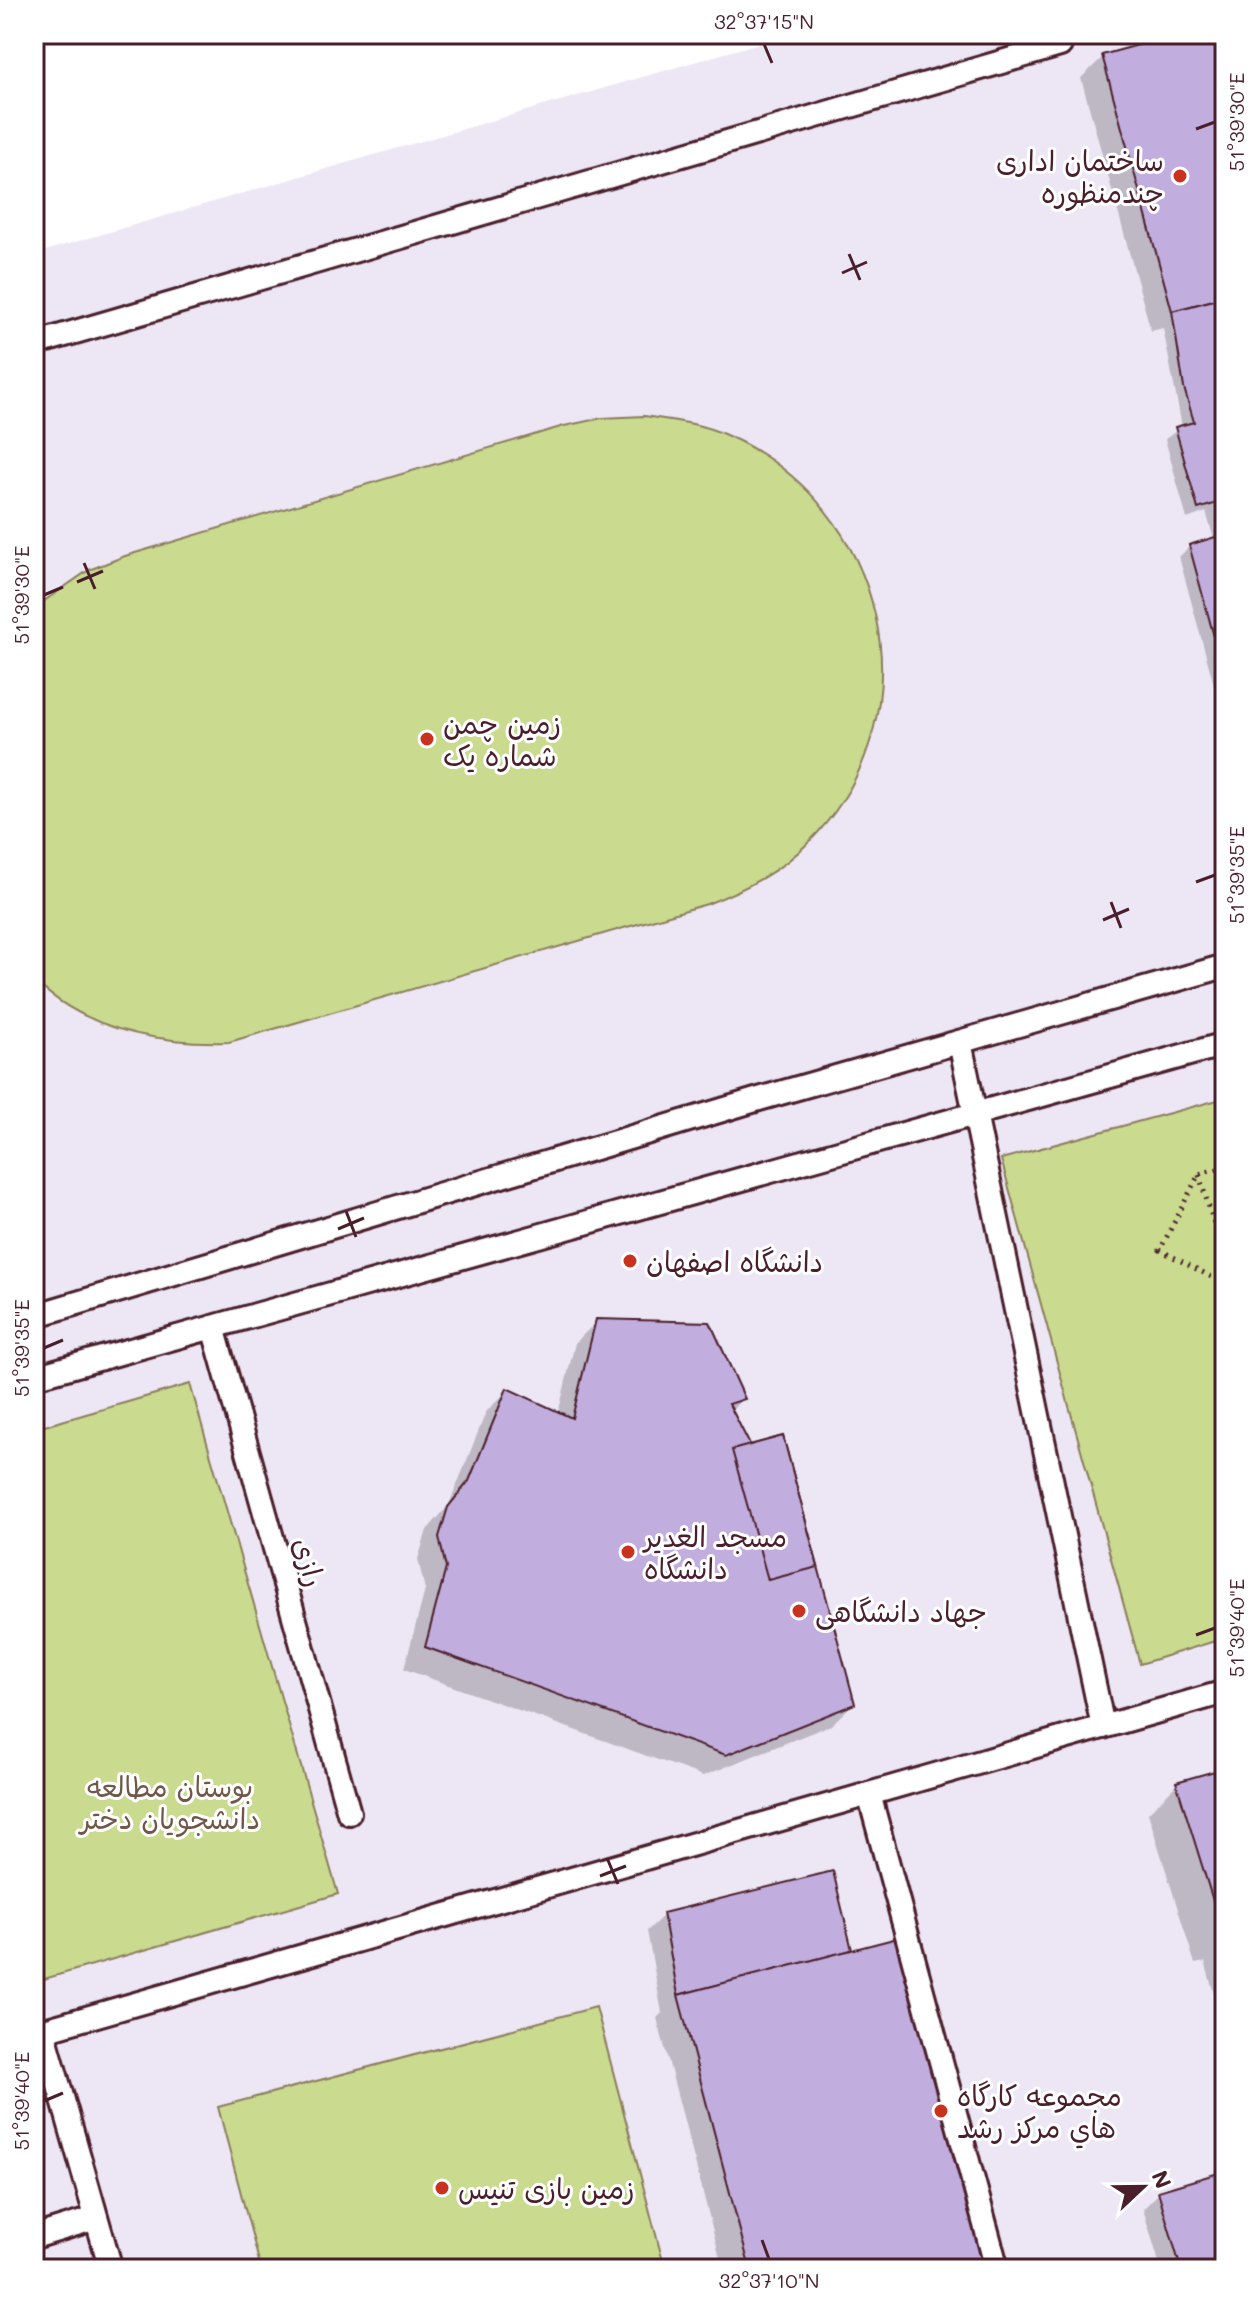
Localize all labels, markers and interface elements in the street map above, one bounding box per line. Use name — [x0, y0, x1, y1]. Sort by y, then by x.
text: 32°37'15"N — [714, 8, 814, 34]
text: 51°39'30"E — [1223, 73, 1249, 171]
place label: ساختمان اداری چندمنظوره — [996, 142, 1164, 211]
marker: ساختمان اداری چندمنظوره — [1171, 167, 1189, 185]
text: 51°39'30"E — [8, 546, 34, 644]
place label: زمین چمن شماره یک — [443, 705, 561, 773]
marker: زمین چمن شماره یک — [418, 730, 436, 748]
text: 51°39'35"E — [1223, 826, 1249, 924]
place label: دانشگاه اصفهان — [646, 1243, 823, 1279]
marker: دانشگاه اصفهان — [621, 1252, 639, 1270]
text: 51°39'35"E — [8, 1299, 34, 1397]
place label: مسجد الغدیر دانشگاه — [642, 1518, 787, 1586]
street label: رازی — [286, 1533, 334, 1591]
marker: مسجد الغدیر دانشگاه — [619, 1543, 637, 1561]
text: 51°39'40"E — [1223, 1579, 1249, 1677]
place label: جهاد دانشگاهی — [815, 1593, 987, 1630]
marker: جهاد دانشگاهی — [790, 1602, 808, 1620]
park label: بوستان مطالعه دانشجویان دختر — [78, 1768, 260, 1837]
text: 51°39'40"E — [8, 2052, 34, 2150]
place label: مجموعه کارگاه هاي مرکز رشد — [957, 2077, 1122, 2149]
marker: مجموعه کارگاه هاي مرکز رشد — [932, 2102, 950, 2120]
north arrow — [1103, 2147, 1183, 2227]
text: N — [1145, 2166, 1179, 2192]
place label: زمین بازی تنیس — [458, 2170, 635, 2207]
marker: زمین بازی تنیس — [433, 2179, 451, 2197]
text: 32°37'10"N — [719, 2267, 819, 2293]

